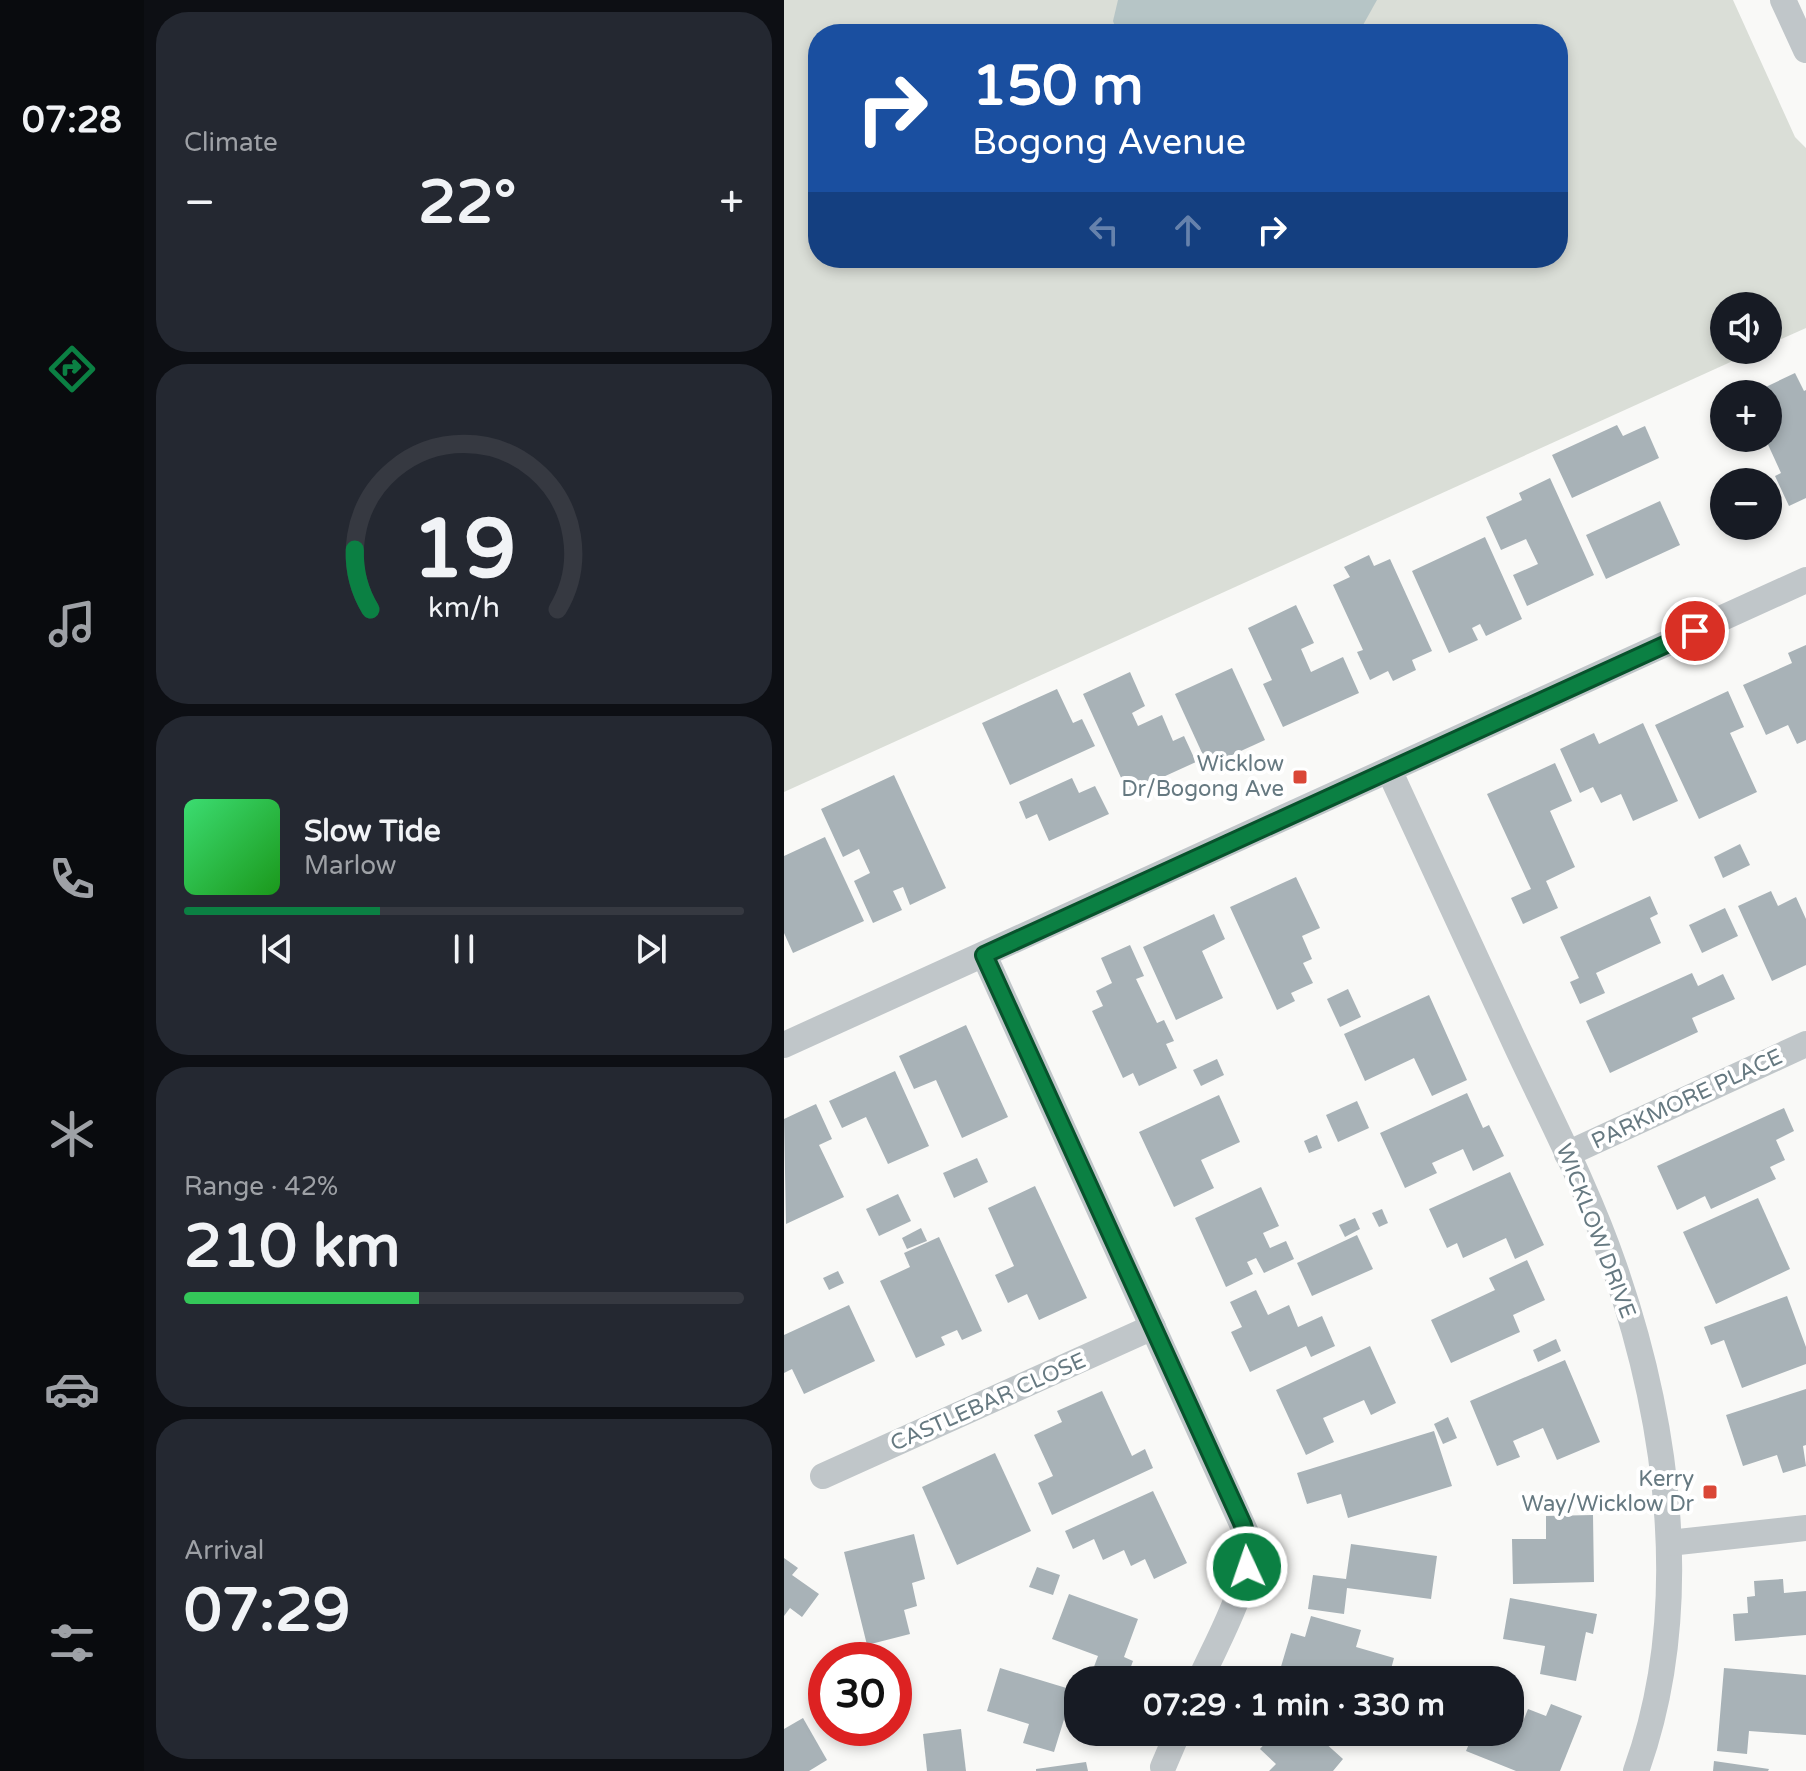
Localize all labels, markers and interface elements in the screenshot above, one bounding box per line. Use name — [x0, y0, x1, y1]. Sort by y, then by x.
text: 150 m — [972, 53, 1143, 120]
icon: right — [840, 56, 944, 160]
text: 07:28 — [22, 99, 122, 142]
text: Bogong Avenue — [972, 121, 1246, 164]
text: Climate — [184, 127, 278, 158]
text: 22° — [418, 167, 516, 239]
text: − — [184, 177, 215, 230]
text: + — [719, 177, 744, 230]
icon: left — [1082, 208, 1126, 252]
icon: ahead — [1166, 208, 1210, 252]
icon: right — [1250, 208, 1294, 252]
map controls — [1710, 292, 1782, 540]
button: sound — [1710, 292, 1782, 364]
icon: directions — [44, 341, 100, 397]
button: + — [1710, 380, 1782, 452]
button: − — [1710, 468, 1782, 540]
text: 19 — [412, 499, 516, 599]
text: km/h — [428, 591, 500, 625]
icon: music — [44, 596, 100, 652]
pin — [1661, 597, 1729, 665]
icon: arrive — [1673, 609, 1717, 653]
place label: Wicklow Dr/Bogong Ave — [1121, 751, 1284, 802]
marker: Wicklow Dr/Bogong Ave — [1291, 768, 1309, 786]
text: Slow Tide — [304, 813, 441, 850]
text: Marlow — [304, 850, 396, 881]
icon: phone — [44, 851, 100, 907]
icon: previous — [255, 927, 299, 971]
icon: pause — [442, 927, 486, 971]
icon: next — [629, 927, 673, 971]
street label: PARKMORE PLACE — [1587, 1043, 1787, 1155]
icon: climate — [44, 1106, 100, 1162]
street label: WICKLOW DRIVE — [1551, 1140, 1641, 1322]
text: Range · 42% — [184, 1171, 338, 1202]
text: 210 km — [184, 1211, 400, 1283]
street label: CASTLEBAR CLOSE — [886, 1347, 1090, 1457]
icon: car — [44, 1361, 100, 1417]
place label: Kerry Way/Wicklow Dr — [1522, 1466, 1695, 1517]
marker: Kerry Way/Wicklow Dr — [1701, 1483, 1719, 1501]
position arrow — [1205, 1525, 1289, 1609]
text: Arrival — [184, 1535, 264, 1566]
text: 07:29 — [184, 1575, 350, 1647]
icon: filters — [44, 1615, 100, 1671]
speed limit sign: 30 — [808, 1642, 912, 1746]
text: 07:29 · 1 min · 330 m — [1143, 1687, 1445, 1724]

